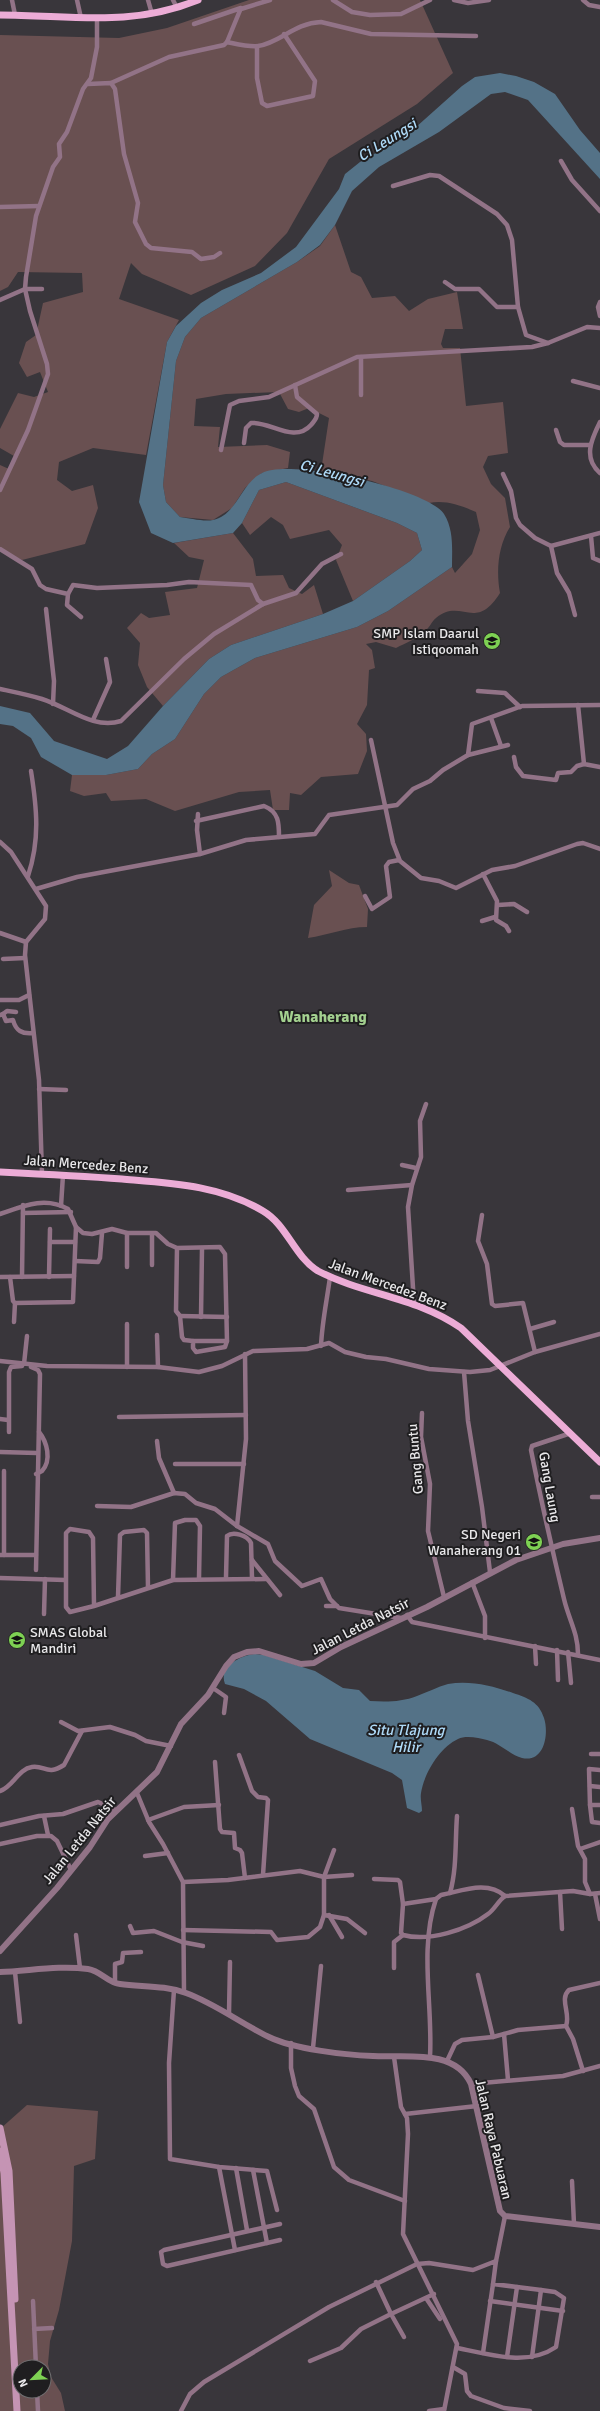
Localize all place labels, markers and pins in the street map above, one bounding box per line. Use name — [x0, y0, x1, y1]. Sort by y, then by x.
place label: SMP Islam Daarul Istiqoomah — [373, 625, 479, 658]
school or university icon: SMP Islam Daarul Istiqoomah — [482, 631, 502, 651]
place label: SD Negeri Wanaherang 01 — [428, 1526, 521, 1559]
school or university icon: SD Negeri Wanaherang 01 — [524, 1532, 544, 1552]
place label: SMAS Global Mandiri — [30, 1624, 107, 1657]
school or university icon: SMAS Global Mandiri — [7, 1630, 27, 1650]

